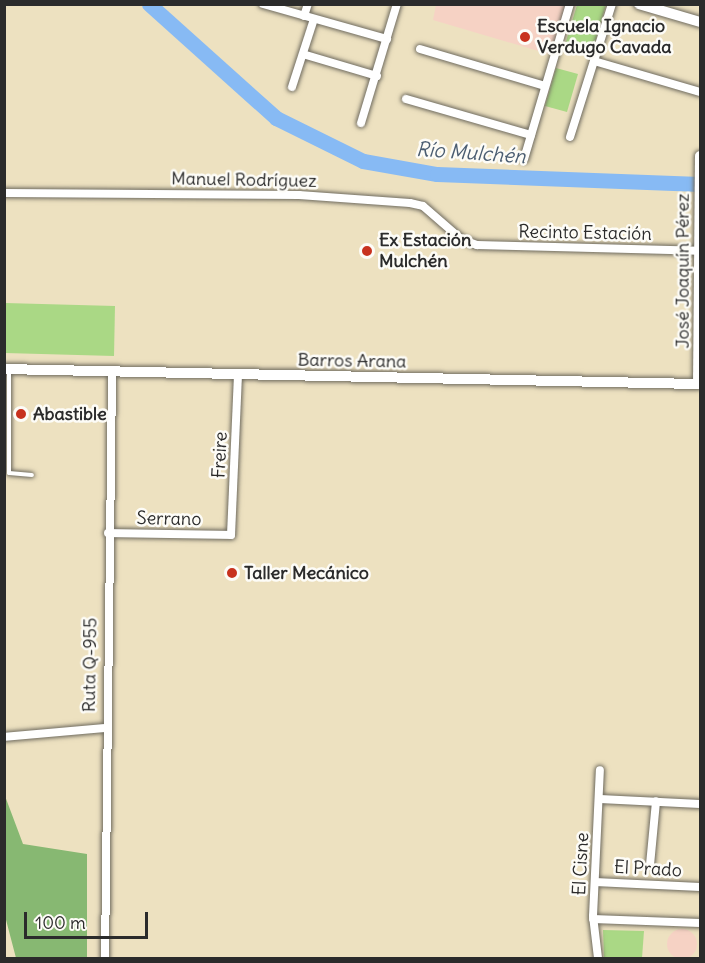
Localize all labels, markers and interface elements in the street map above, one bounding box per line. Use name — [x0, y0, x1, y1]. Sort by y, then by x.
place label: Escuela Ignacio Verdugo Cavada — [537, 16, 672, 58]
marker: Escuela Ignacio Verdugo Cavada — [518, 30, 532, 44]
water label: Río Mulchén — [416, 136, 526, 168]
street label: Manuel Rodríguez — [171, 168, 317, 192]
street label: José Joaquín Pérez — [672, 194, 694, 348]
street label: Recinto Estación — [518, 221, 652, 245]
place label: Ex Estación Mulchén — [379, 230, 471, 272]
marker: Ex Estación Mulchén — [360, 244, 374, 258]
street label: Barros Arana — [297, 349, 407, 373]
place label: Abastible — [33, 403, 107, 425]
marker: Abastible — [14, 407, 28, 421]
street label: Freire — [208, 431, 232, 479]
street label: Serrano — [136, 508, 202, 530]
place label: Taller Mecánico — [244, 562, 369, 584]
marker: Taller Mecánico — [225, 566, 239, 580]
street label: Ruta Q-955 — [78, 618, 102, 712]
street label: El Cisne — [569, 832, 593, 896]
street label: El Prado — [614, 856, 682, 882]
scale bar — [27, 900, 152, 938]
text: 100 m — [35, 911, 86, 934]

